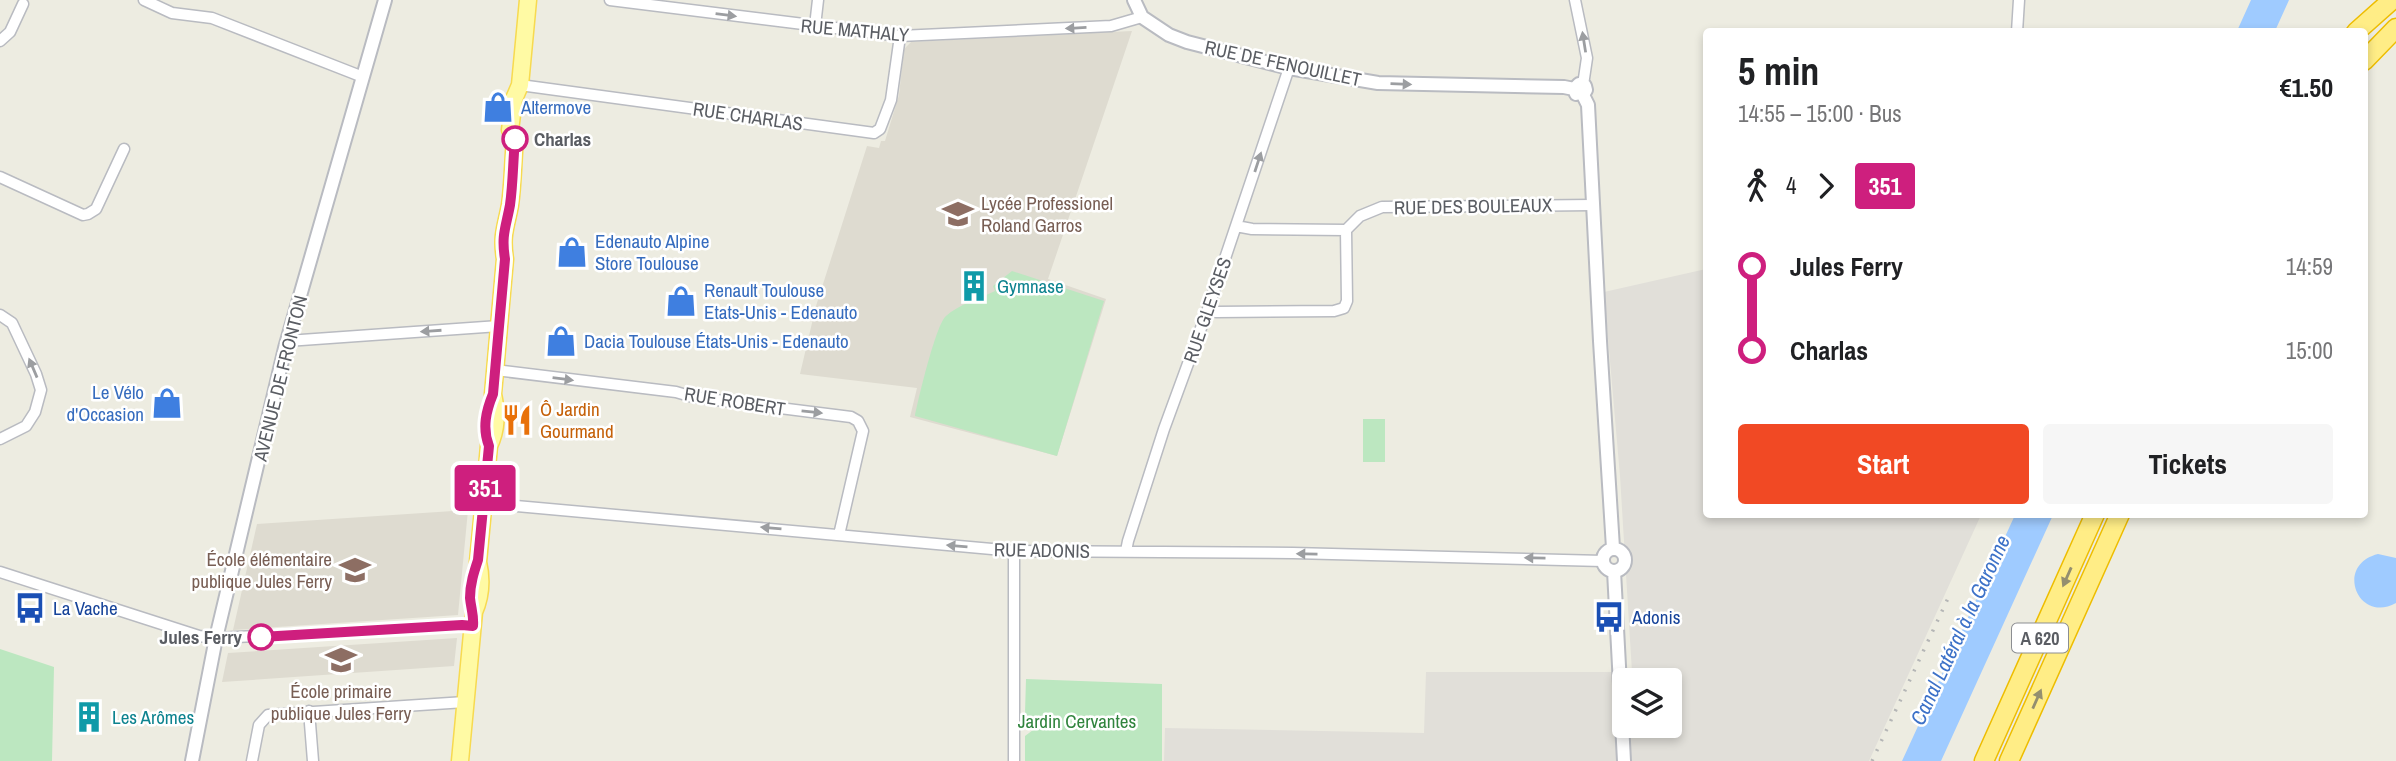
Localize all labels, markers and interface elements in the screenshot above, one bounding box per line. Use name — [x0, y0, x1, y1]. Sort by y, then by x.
one-way arrow — [715, 10, 737, 21]
street label: RUE MATHALY — [800, 12, 911, 48]
one-way arrow — [1065, 23, 1087, 34]
one-way arrow — [1578, 31, 1589, 53]
street label: RUE DE FENOUILLET — [1202, 34, 1364, 92]
text: 5 min — [1738, 46, 1819, 97]
text: €1.50 — [2280, 70, 2333, 105]
one-way arrow — [1390, 79, 1412, 90]
shop icon: Altermove — [481, 90, 515, 124]
place label: Altermove — [520, 94, 591, 120]
street label: RUE CHARLAS — [691, 95, 805, 137]
text: 14:55 – 15:00 · Bus — [1738, 98, 1902, 129]
marker: Charlas — [502, 126, 528, 152]
place label: Charlas — [534, 126, 591, 152]
one-way arrow — [1253, 151, 1263, 172]
icon: walk — [1738, 167, 1776, 205]
icon: forward — [1807, 167, 1845, 205]
text: 4 — [1786, 170, 1797, 201]
text: 351 — [1869, 170, 1901, 202]
place label: Lycée Professionel Roland Garros — [981, 190, 1113, 238]
street label: RUE DES BOULEAUX — [1394, 192, 1553, 220]
school or university icon: Lycée Professionel Roland Garros — [941, 197, 975, 231]
place label: Edenauto Alpine Store Toulouse — [595, 228, 709, 276]
shop icon: Edenauto Alpine Store Toulouse — [555, 235, 589, 269]
text: Jules Ferry — [1790, 249, 1903, 284]
text: 14:59 — [2286, 251, 2333, 282]
street label: RUE GLEYSES — [1177, 254, 1237, 366]
building icon: Gymnase — [957, 269, 991, 303]
place label: Gymnase — [997, 273, 1064, 299]
place label: Renault Toulouse Etats-Unis - Edenauto — [704, 277, 857, 325]
shop icon: Renault Toulouse Etats-Unis - Edenauto — [664, 284, 698, 318]
street label: AVENUE DE FRONTON — [247, 292, 313, 465]
shop icon: Dacia Toulouse États-Unis - Edenauto — [544, 324, 578, 358]
one-way arrow — [420, 326, 442, 337]
place label: Dacia Toulouse États-Unis - Edenauto — [584, 328, 849, 354]
text: Charlas — [1790, 333, 1868, 368]
text: 15:00 — [2286, 335, 2333, 366]
one-way arrow — [27, 357, 38, 378]
one-way arrow — [552, 373, 574, 384]
place label: Le Vélo d'Occasion — [67, 379, 144, 427]
street label: RUE ROBERT — [683, 380, 788, 422]
shop icon: Le Vélo d'Occasion — [150, 386, 184, 420]
place label: Ô Jardin Gourmand — [540, 396, 614, 444]
restaurant icon: Ô Jardin Gourmand — [500, 403, 534, 437]
one-way arrow — [801, 407, 823, 418]
button: Start — [1738, 424, 2029, 504]
button: Tickets — [2043, 424, 2333, 504]
line badge: 351 — [445, 465, 525, 511]
text: 351 — [469, 472, 501, 504]
one-way arrow — [760, 523, 782, 534]
water label: Canal Latéral à la Garonne — [1903, 530, 2017, 730]
street label: RUE ADONIS — [994, 536, 1090, 564]
one-way arrow — [946, 540, 968, 551]
place label: École élémentaire publique Jules Ferry — [192, 546, 332, 594]
one-way arrow — [1296, 548, 1318, 559]
school or university icon: École élémentaire publique Jules Ferry — [338, 553, 372, 587]
one-way arrow — [1523, 553, 1545, 564]
one-way arrow — [2062, 567, 2073, 587]
bus stop icon: La Vache — [13, 591, 47, 625]
place label: La Vache — [53, 595, 118, 621]
bus stop icon: Adonis — [1592, 600, 1626, 634]
place label: Adonis — [1631, 604, 1681, 630]
place label: Jules Ferry — [160, 624, 242, 650]
marker: Jules Ferry — [248, 624, 274, 650]
road number: A 620 — [2012, 624, 2068, 652]
school or university icon: École primaire publique Jules Ferry — [324, 643, 358, 677]
map controls — [1612, 668, 1682, 738]
button: layers — [1612, 668, 1682, 738]
place label: École primaire publique Jules Ferry — [271, 678, 411, 726]
one-way arrow — [2031, 689, 2043, 709]
building icon: Les Arômes — [72, 700, 106, 734]
place label: Les Arômes — [112, 704, 194, 730]
park label: Jardin Cervantes — [1018, 708, 1137, 734]

